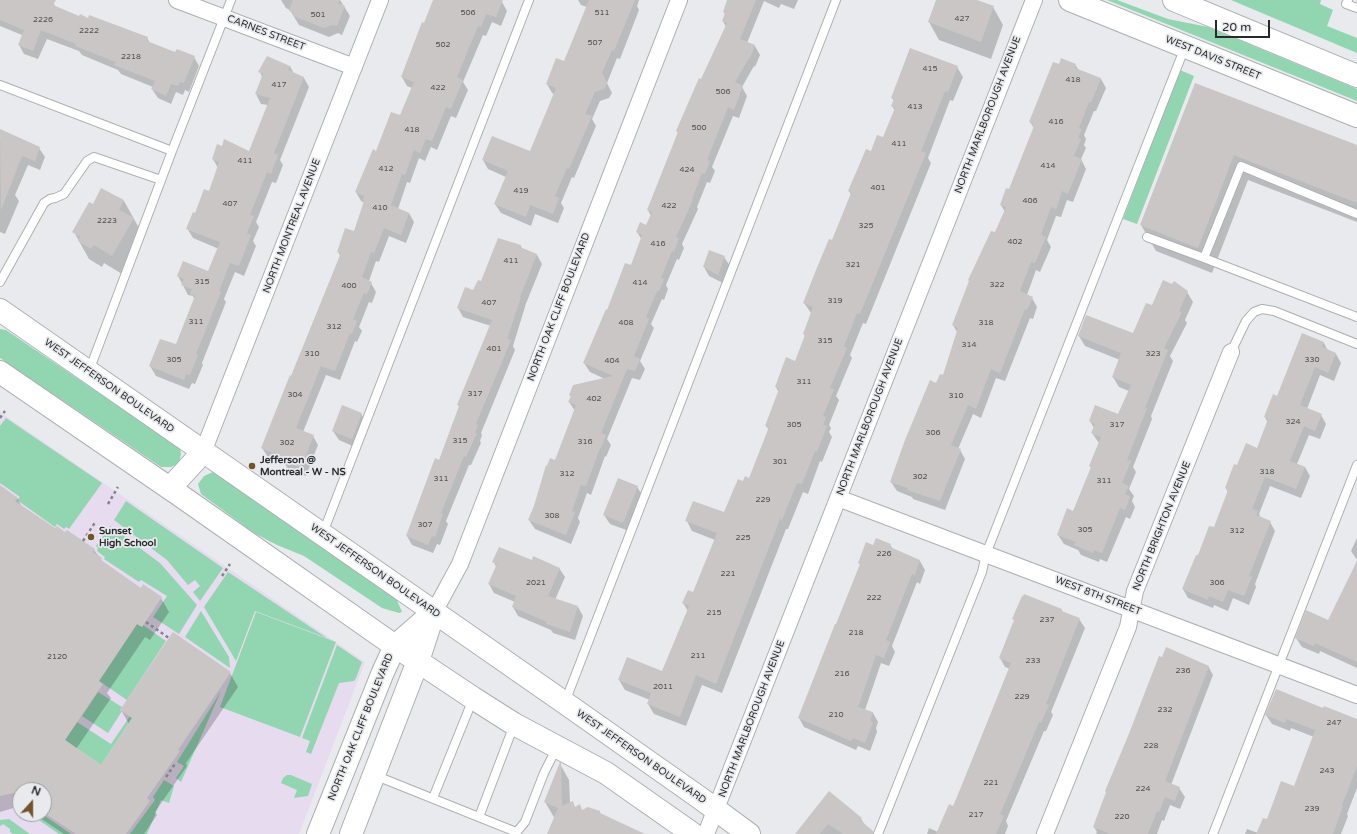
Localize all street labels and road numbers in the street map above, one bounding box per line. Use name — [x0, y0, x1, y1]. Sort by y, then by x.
street label: CARNES STREET — [225, 13, 307, 53]
street label: WEST DAVIS STREET — [1164, 33, 1262, 83]
street label: NORTH MARLBOROUGH AVENUE — [952, 35, 1024, 195]
street label: NORTH MONTREAL AVENUE — [261, 157, 323, 295]
street label: NORTH OAK CLIFF BOULEVARD — [525, 231, 593, 383]
street label: WEST JEFFERSON BOULEVARD — [42, 336, 176, 436]
street label: NORTH MARLBOROUGH AVENUE — [834, 337, 906, 497]
street label: NORTH BRIGHTON AVENUE — [1131, 460, 1193, 592]
street label: WEST JEFFERSON BOULEVARD — [308, 521, 442, 621]
street label: WEST 8TH STREET — [1053, 574, 1143, 618]
street label: NORTH MARLBOROUGH AVENUE — [716, 639, 788, 799]
street label: NORTH OAK CLIFF BOULEVARD — [326, 652, 396, 802]
street label: WEST JEFFERSON BOULEVARD — [574, 707, 708, 807]

